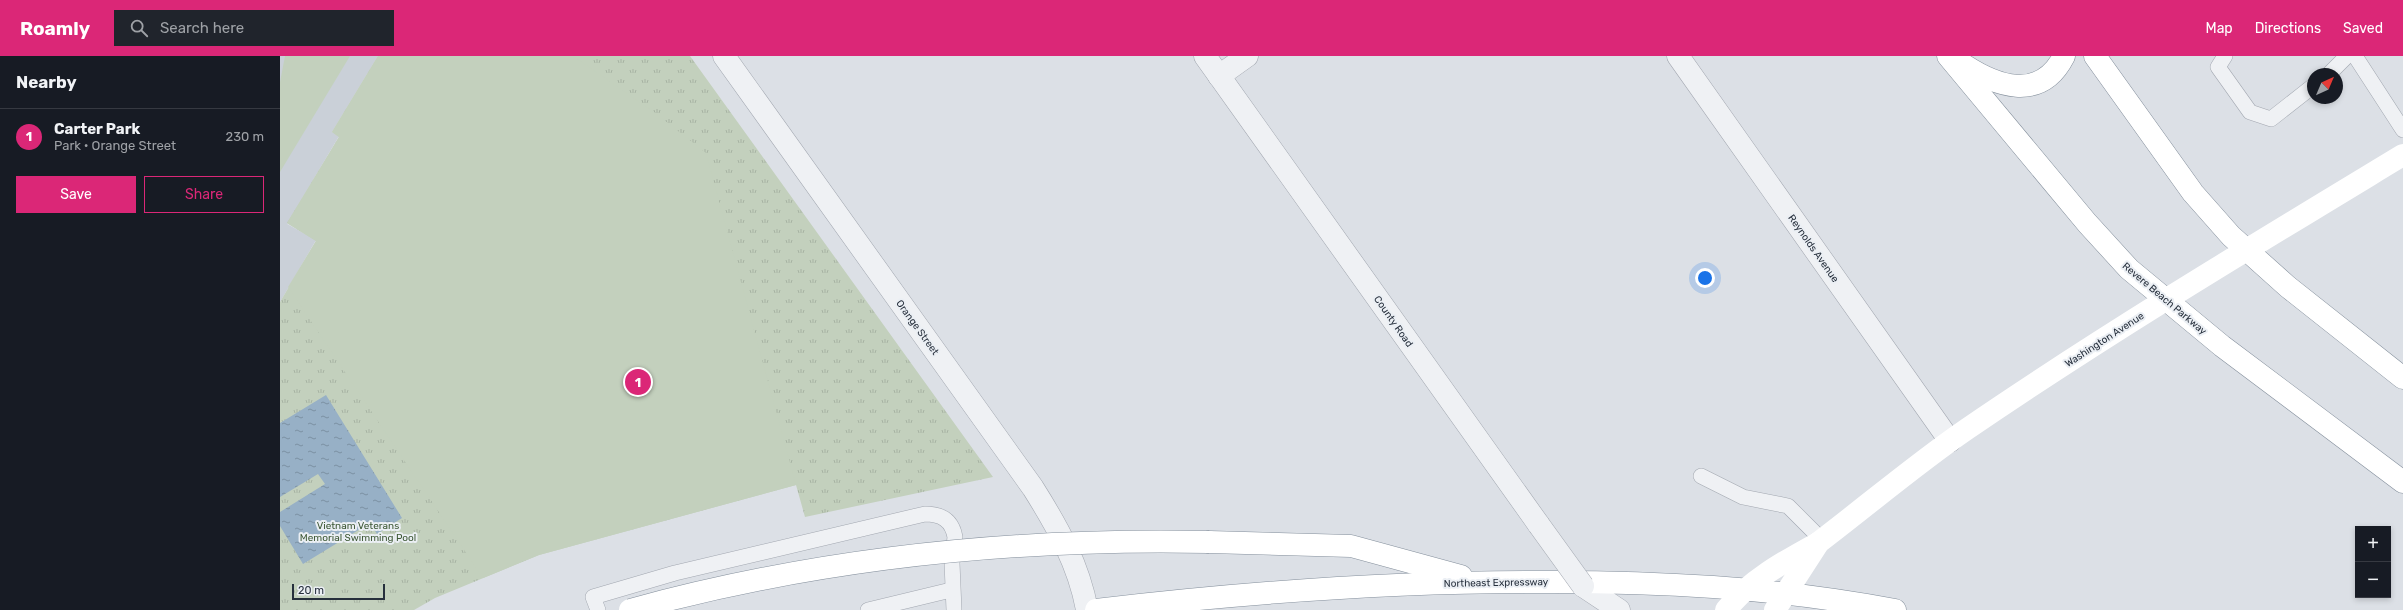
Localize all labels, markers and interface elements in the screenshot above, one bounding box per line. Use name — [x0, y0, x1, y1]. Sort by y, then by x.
search box — [114, 10, 394, 46]
text: Roamly — [20, 17, 90, 40]
icon: search — [128, 17, 150, 39]
text: Search here — [160, 19, 244, 37]
text: Map — [2206, 20, 2233, 37]
text: Directions — [2255, 20, 2321, 37]
text: Saved — [2343, 20, 2383, 37]
north arrow — [2307, 68, 2343, 104]
text: Nearby — [16, 72, 77, 92]
text: Carter Park — [54, 120, 140, 138]
text: 1 — [26, 129, 32, 144]
text: 230 m — [226, 129, 264, 144]
text: Park · Orange Street — [54, 138, 176, 153]
button: Save — [16, 176, 136, 213]
button: Share — [144, 176, 264, 213]
street label: Reynolds Avenue — [1785, 212, 1841, 285]
street label: Revere Beach Parkway — [2120, 260, 2209, 338]
your location — [1695, 268, 1715, 288]
street label: County Road — [1371, 294, 1415, 350]
street label: Orange Street — [893, 298, 941, 357]
street label: Washington Avenue — [2063, 310, 2147, 370]
pin: 1 — [625, 367, 651, 397]
park label: Vietnam Veterans Memorial Swimming Pool — [300, 520, 416, 544]
map controls — [2355, 526, 2391, 598]
button: + — [2355, 526, 2391, 562]
button: − — [2355, 562, 2391, 598]
street label: Northeast Expressway — [1444, 576, 1549, 590]
scale bar — [292, 582, 385, 601]
text: 20 m — [298, 584, 324, 597]

